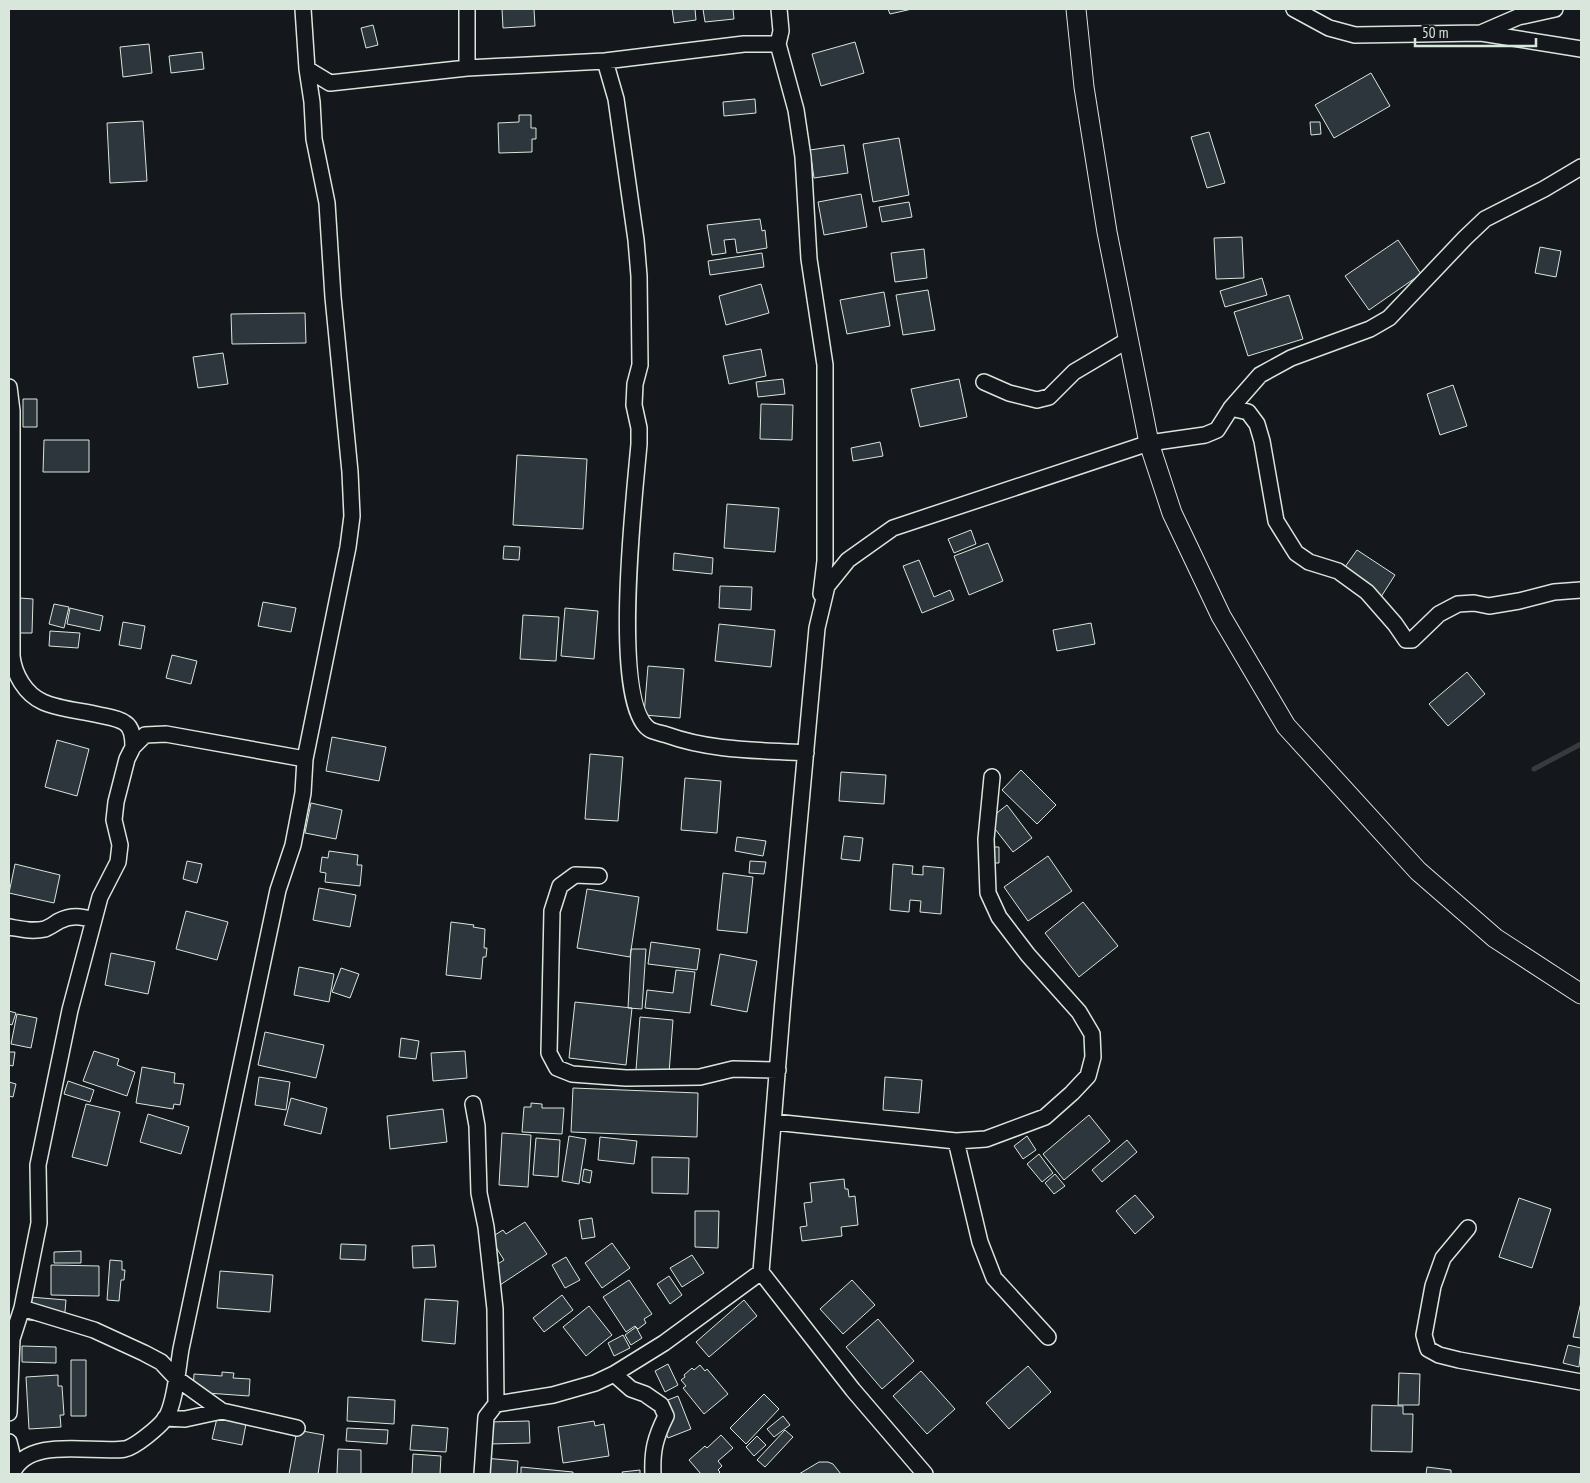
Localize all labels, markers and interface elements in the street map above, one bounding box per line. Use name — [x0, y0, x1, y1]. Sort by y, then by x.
scale bar — [1415, 15, 1536, 47]
text: 50 m — [1422, 23, 1448, 42]

